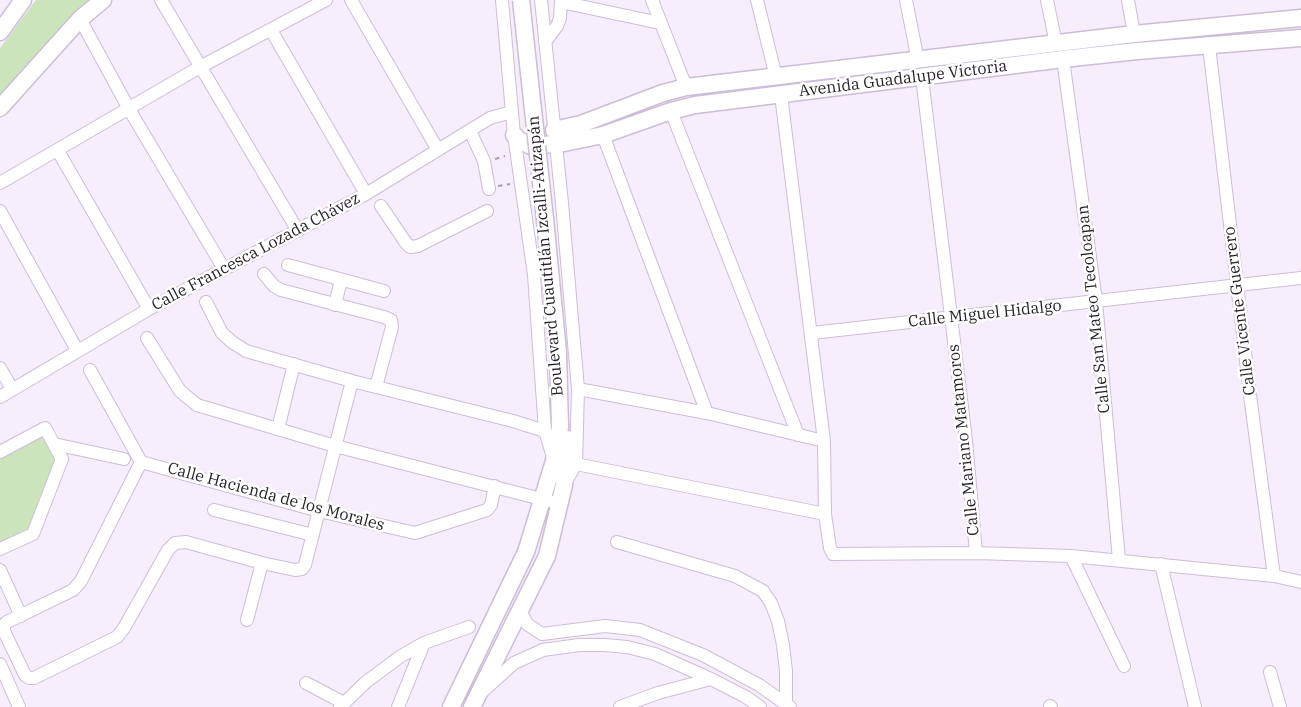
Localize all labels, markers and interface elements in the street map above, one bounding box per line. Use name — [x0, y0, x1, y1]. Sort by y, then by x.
street label: Avenida Guadalupe Victoria — [798, 57, 1008, 101]
street label: Boulevard Cuautitlán Izcalli-Atizapán — [524, 115, 568, 397]
street label: Calle Francesca Lozada Chávez — [149, 189, 363, 315]
street label: Calle San Mateo Tecoloapan — [1074, 204, 1114, 414]
street label: Calle Vicente Guerrero — [1220, 226, 1260, 396]
street label: Calle Miguel Hidalgo — [907, 296, 1063, 332]
street label: Calle Mariano Matamoros — [944, 343, 984, 537]
street label: Calle Hacienda de los Morales — [165, 459, 387, 535]

